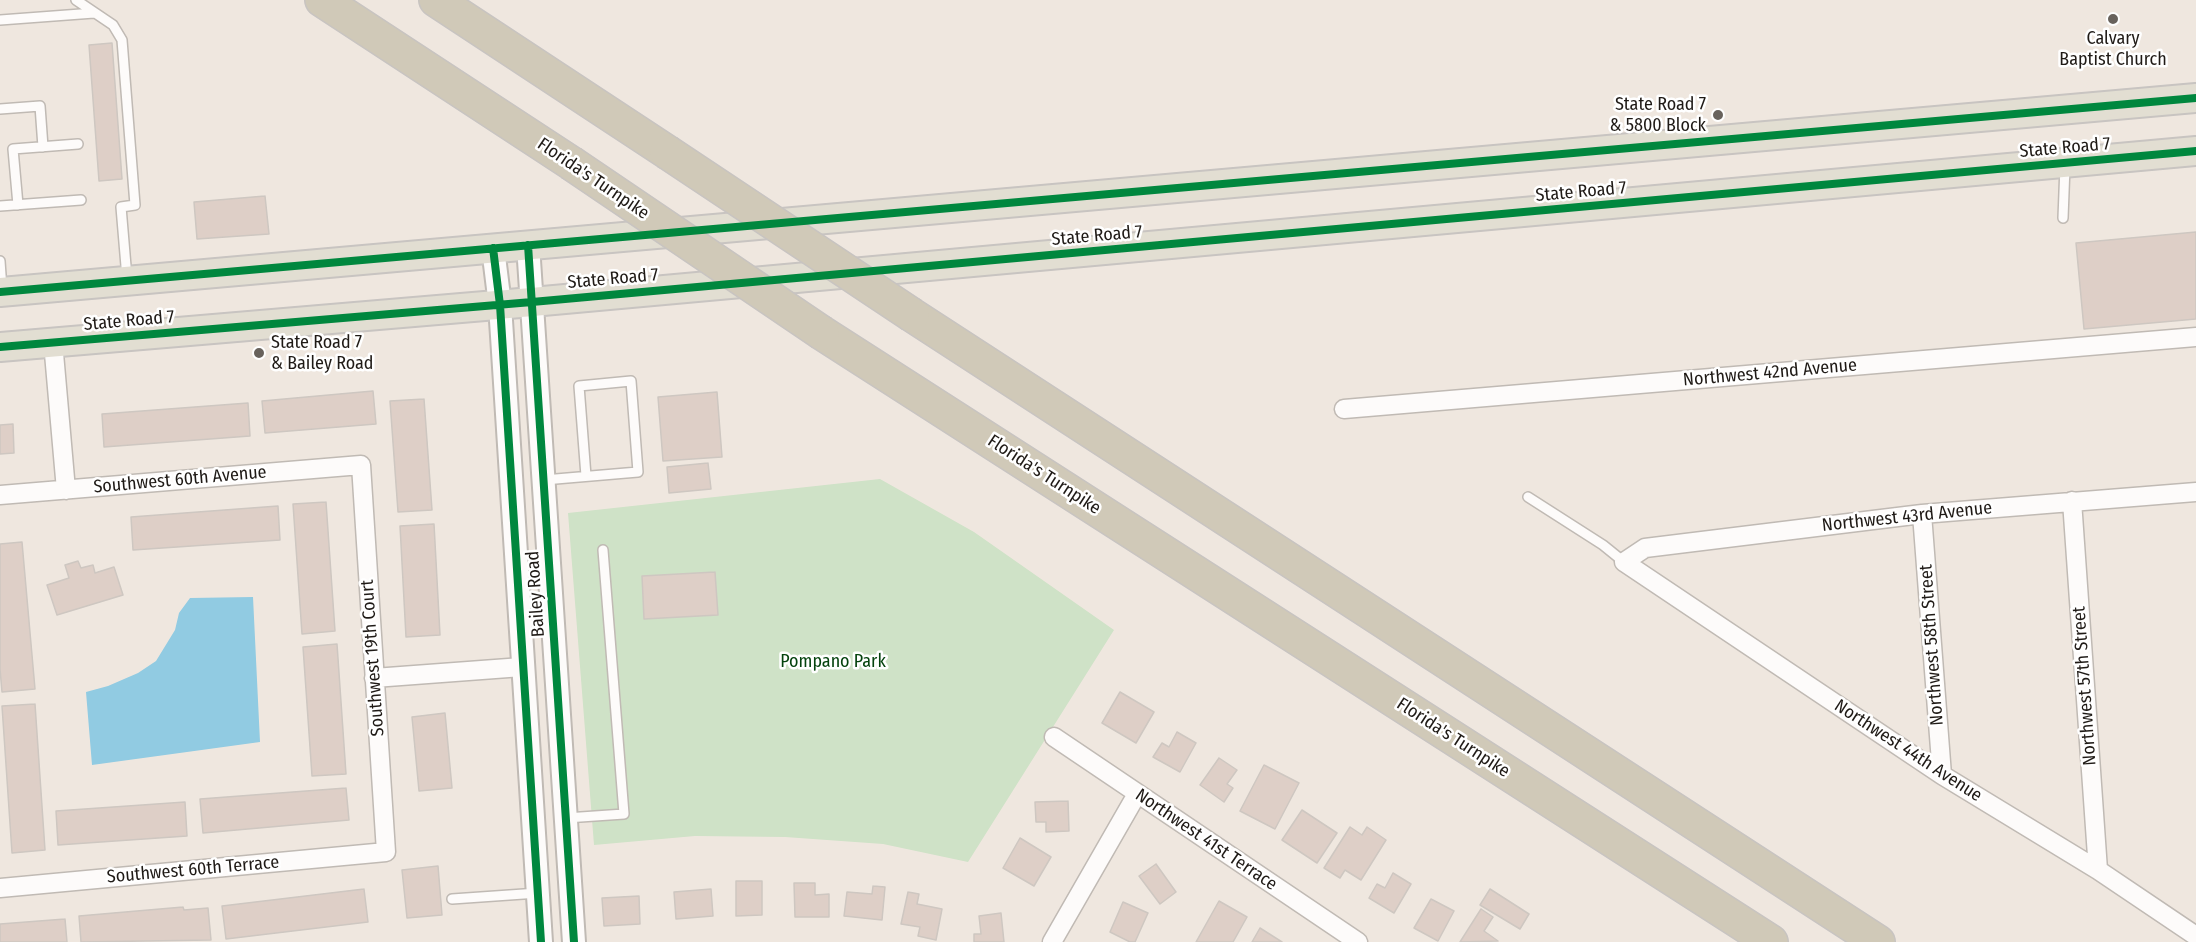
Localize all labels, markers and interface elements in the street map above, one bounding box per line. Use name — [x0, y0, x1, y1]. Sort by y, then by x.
marker: Calvary Baptist Church — [2106, 12, 2120, 26]
place label: Calvary Baptist Church — [2059, 28, 2167, 70]
place label: State Road 7 & 5800 Block — [1609, 94, 1706, 136]
marker: State Road 7 & 5800 Block — [1711, 108, 1725, 122]
street label: State Road 7 — [2019, 133, 2111, 163]
street label: Florida's Turnpike — [533, 134, 653, 224]
street label: State Road 7 — [1535, 177, 1627, 207]
street label: State Road 7 — [1051, 221, 1143, 251]
street label: State Road 7 — [567, 264, 659, 294]
street label: State Road 7 — [83, 306, 175, 336]
place label: State Road 7 & Bailey Road — [271, 332, 373, 374]
marker: State Road 7 & Bailey Road — [252, 346, 266, 360]
street label: Northwest 42nd Avenue — [1682, 355, 1858, 391]
street label: Florida's Turnpike — [983, 430, 1105, 520]
street label: Southwest 60th Avenue — [93, 462, 267, 498]
street label: Northwest 43rd Avenue — [1821, 497, 1993, 537]
street label: Bailey Road — [522, 550, 550, 638]
street label: Northwest 58th Street — [1916, 564, 1948, 726]
street label: Southwest 19th Court — [357, 579, 389, 737]
street label: Northwest 57th Street — [2069, 606, 2101, 766]
park label: Pompano Park — [780, 651, 886, 673]
street label: Florida's Turnpike — [1392, 693, 1514, 783]
street label: Northwest 44th Avenue — [1830, 695, 1986, 807]
street label: Northwest 41st Terrace — [1131, 785, 1281, 895]
street label: Southwest 60th Terrace — [106, 852, 280, 888]

